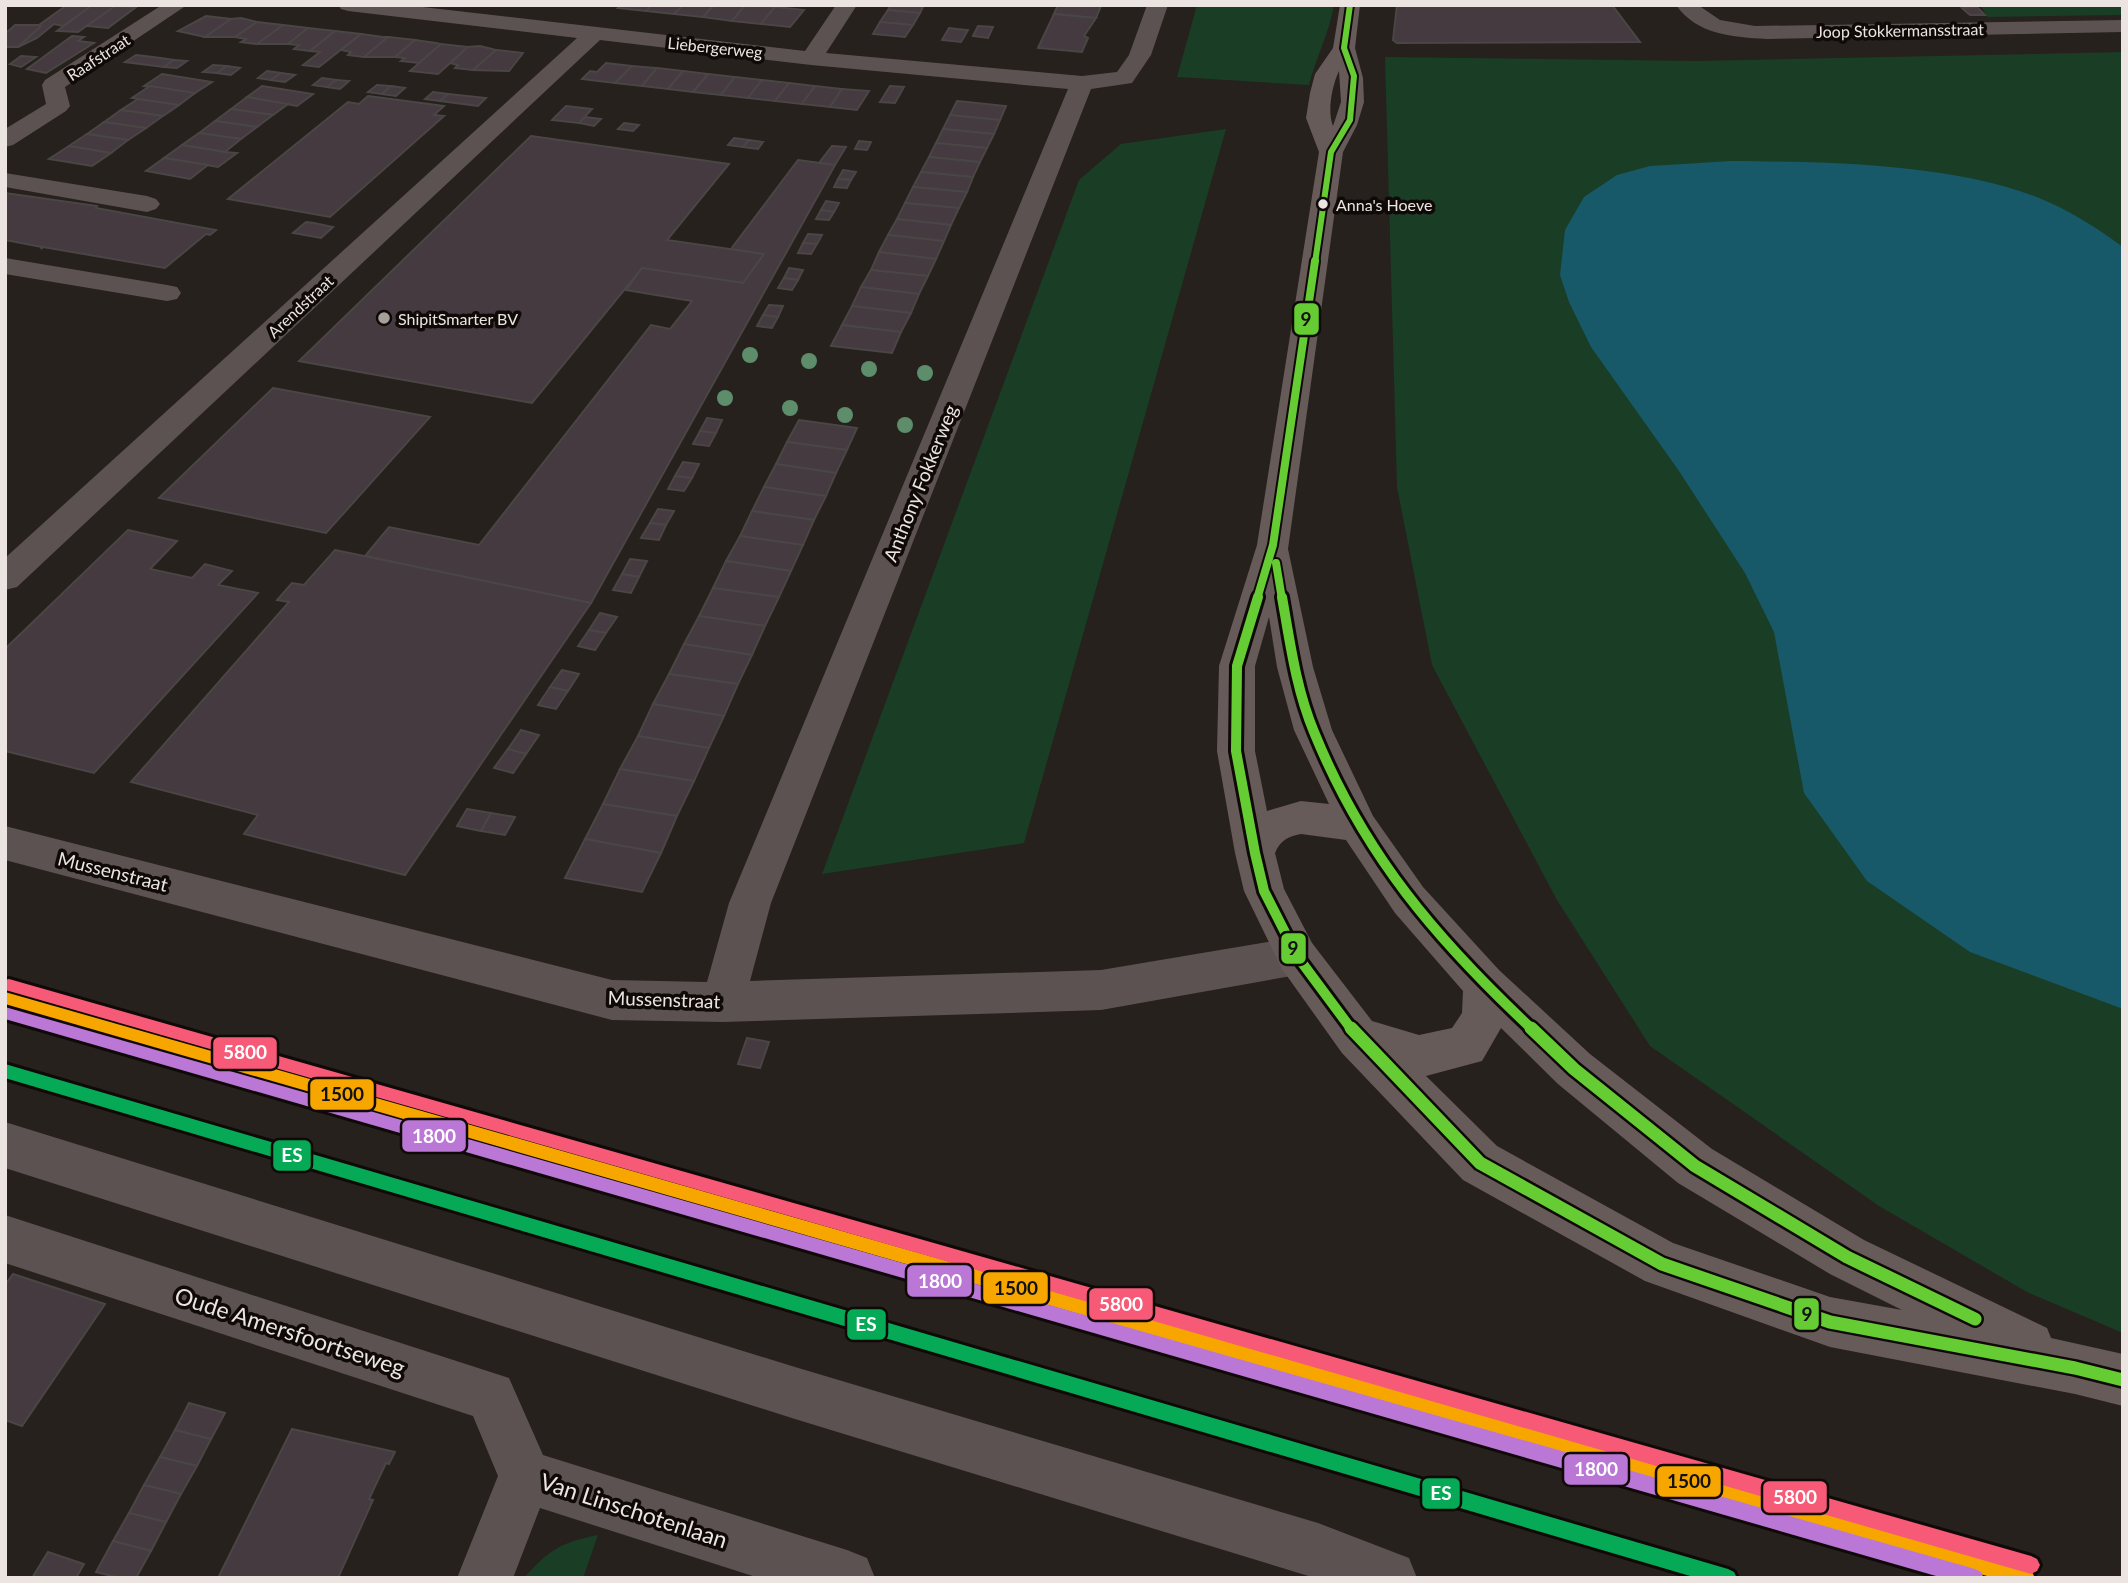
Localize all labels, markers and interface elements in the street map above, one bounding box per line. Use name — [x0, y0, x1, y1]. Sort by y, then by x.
street label: Joop Stokkermansstraat — [1816, 19, 1984, 41]
street label: Raafstraat — [63, 30, 133, 84]
street label: Liebergerweg — [667, 33, 763, 61]
place label: Anna's Hoeve — [1336, 195, 1432, 214]
marker: Anna's Hoeve — [1316, 197, 1330, 211]
street label: Arendstraat — [263, 271, 337, 341]
line badge: 9 — [1293, 302, 1320, 336]
text: 9 — [1300, 307, 1312, 330]
place label: ShipitSmarter BV — [398, 309, 518, 328]
marker: ShipitSmarter BV — [376, 310, 392, 326]
street label: Anthony Fokkerweg — [878, 401, 962, 565]
street label: Mussenstraat — [56, 846, 171, 896]
line badge: 9 — [1280, 932, 1307, 965]
text: 9 — [1287, 936, 1299, 959]
street label: Mussenstraat — [607, 986, 721, 1012]
line badge: 5800 — [212, 1036, 278, 1070]
text: 5800 — [223, 1040, 267, 1063]
line badge: 1500 — [309, 1078, 375, 1111]
text: 1500 — [320, 1082, 364, 1105]
line badge: 1800 — [401, 1119, 467, 1153]
text: 1800 — [412, 1124, 456, 1147]
line badge: ES — [272, 1139, 312, 1172]
text: ES — [281, 1143, 303, 1166]
line badge: 1800 — [906, 1264, 973, 1298]
text: 1800 — [918, 1269, 962, 1292]
line badge: 1500 — [982, 1271, 1049, 1305]
text: 1500 — [994, 1276, 1038, 1299]
street label: Oude Amersfoortseweg — [171, 1281, 409, 1381]
line badge: 5800 — [1088, 1287, 1154, 1321]
text: 5800 — [1099, 1292, 1143, 1315]
line badge: 9 — [1793, 1297, 1820, 1331]
text: 9 — [1801, 1302, 1813, 1325]
line badge: ES — [846, 1308, 887, 1341]
text: ES — [855, 1312, 877, 1335]
line badge: 1800 — [1563, 1453, 1629, 1486]
text: 1800 — [1574, 1457, 1618, 1480]
line badge: 1500 — [1656, 1465, 1722, 1498]
street label: Van Linschotenlaan — [537, 1467, 731, 1553]
text: 1500 — [1667, 1469, 1711, 1492]
line badge: ES — [1421, 1477, 1461, 1510]
line badge: 5800 — [1762, 1480, 1828, 1514]
text: ES — [1430, 1481, 1452, 1504]
text: 5800 — [1773, 1485, 1817, 1508]

